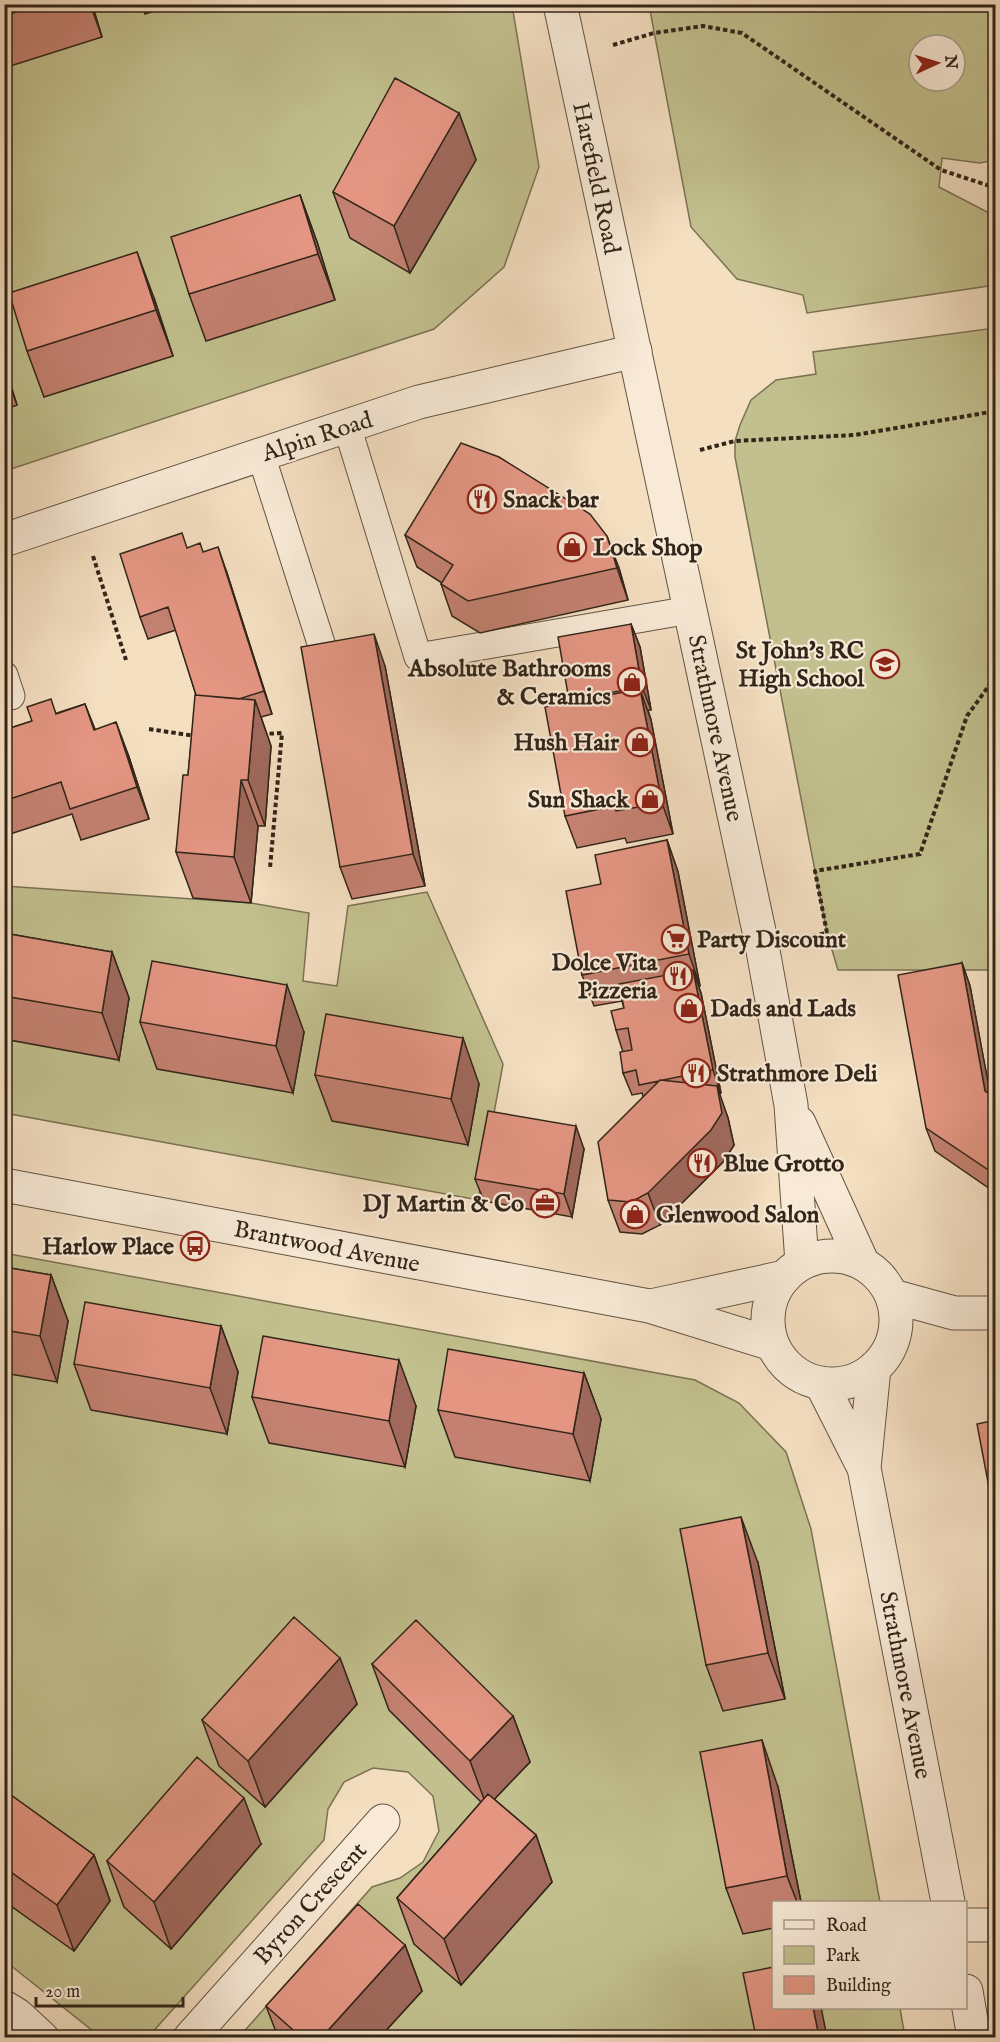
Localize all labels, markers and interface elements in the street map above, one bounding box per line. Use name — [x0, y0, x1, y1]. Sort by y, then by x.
north arrow — [907, 33, 967, 93]
text: N — [939, 53, 960, 70]
street label: Harefield Road — [564, 99, 627, 257]
street label: Alpin Road — [257, 405, 377, 470]
restaurant icon: Snack bar — [466, 483, 498, 515]
place label: Snack bar — [503, 485, 599, 516]
shop icon: Lock Shop — [556, 531, 588, 563]
place label: Lock Shop — [593, 533, 703, 564]
street label: Strathmore Avenue — [680, 632, 749, 825]
place label: St John's RC High School — [736, 636, 864, 695]
school or university icon: St John's RC High School — [869, 648, 901, 680]
place label: Absolute Bathrooms & Ceramics — [407, 654, 612, 713]
shop icon: Absolute Bathrooms & Ceramics — [616, 666, 648, 698]
shop icon: Hush Hair — [624, 726, 656, 758]
place label: Hush Hair — [514, 728, 619, 759]
shop icon: Sun Shack — [634, 783, 666, 815]
place label: Sun Shack — [528, 785, 630, 816]
supermarket icon: Party Discount — [660, 923, 692, 955]
place label: Party Discount — [697, 925, 847, 956]
place label: Dolce Vita Pizzeria — [551, 948, 658, 1007]
restaurant icon: Dolce Vita Pizzeria — [662, 960, 694, 992]
shop icon: Dads and Lads — [673, 992, 705, 1024]
place label: Dads and Lads — [710, 994, 857, 1025]
restaurant icon: Strathmore Deli — [680, 1057, 712, 1089]
place label: Strathmore Deli — [717, 1059, 878, 1090]
restaurant icon: Blue Grotto — [686, 1147, 718, 1179]
place label: Blue Grotto — [723, 1149, 844, 1180]
office icon: DJ Martin & Co — [529, 1187, 561, 1219]
place label: DJ Martin & Co — [362, 1189, 524, 1220]
shop icon: Glenwood Salon — [619, 1198, 651, 1230]
place label: Glenwood Salon — [656, 1200, 820, 1231]
street label: Brantwood Avenue — [231, 1214, 422, 1281]
bus stop icon: Harlow Place — [179, 1230, 211, 1262]
place label: Harlow Place — [42, 1232, 174, 1263]
street label: Strathmore Avenue — [871, 1589, 938, 1782]
street label: Byron Crescent — [248, 1836, 374, 1972]
legend — [772, 1901, 967, 2009]
text: Road — [826, 1915, 867, 1938]
text: Park — [826, 1945, 861, 1968]
scale bar — [36, 1970, 183, 2008]
text: Building — [826, 1975, 891, 1998]
text: 20 m — [45, 1981, 80, 2004]

